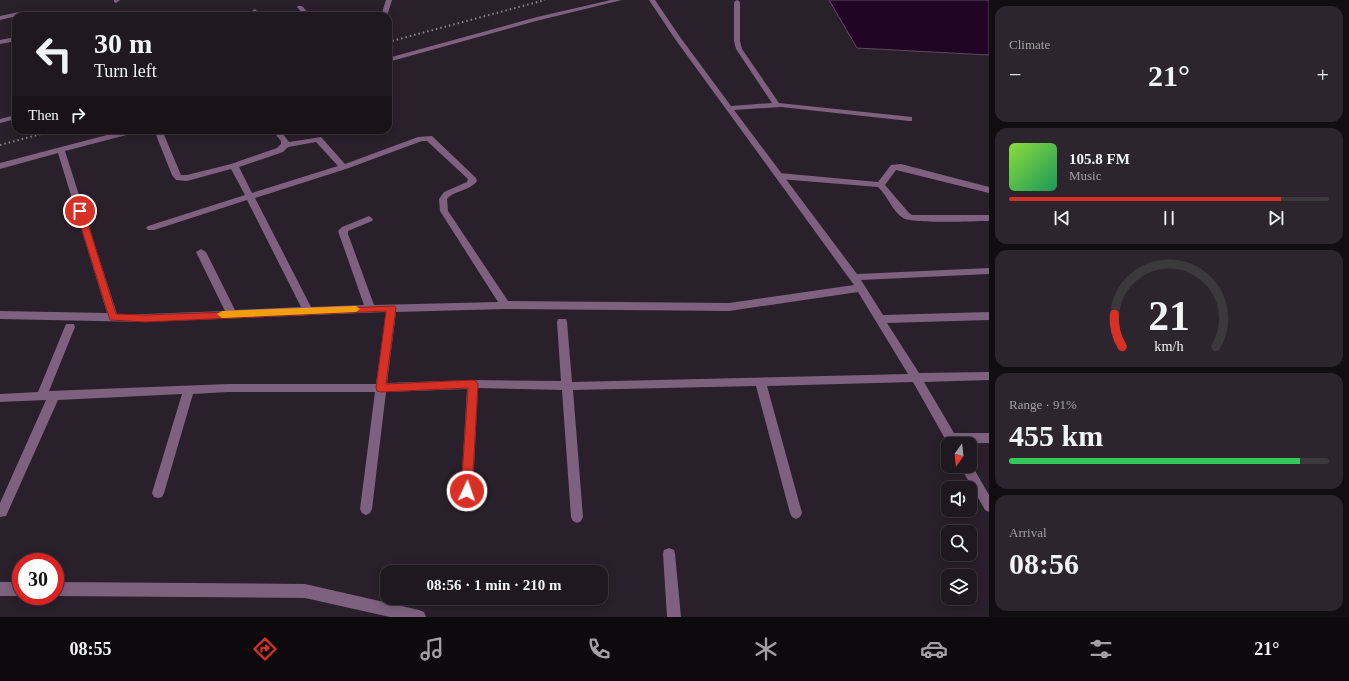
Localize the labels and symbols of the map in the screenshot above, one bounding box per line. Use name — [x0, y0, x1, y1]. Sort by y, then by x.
pin — [63, 194, 97, 228]
north arrow — [941, 437, 977, 473]
position arrow — [446, 470, 488, 512]
speed limit sign: 30 — [12, 553, 64, 605]

